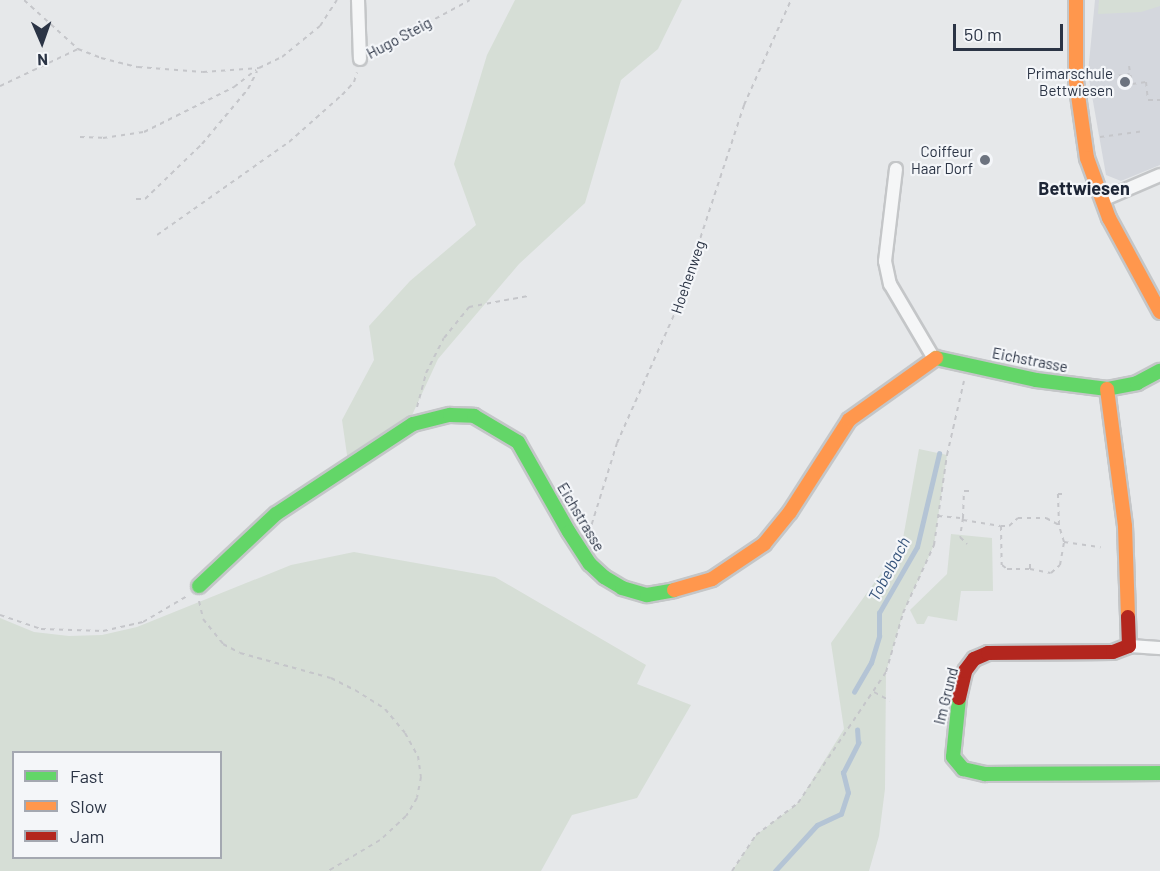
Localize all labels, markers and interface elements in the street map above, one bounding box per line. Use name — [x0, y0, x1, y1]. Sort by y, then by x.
north arrow — [12, 12, 72, 72]
scale bar — [956, 12, 1066, 50]
street label: Hugo Steig — [363, 13, 435, 63]
text: 50 m — [964, 23, 1002, 45]
text: N — [37, 51, 48, 70]
place label: Primarschule Bettwiesen — [1027, 64, 1113, 99]
marker: Primarschule Bettwiesen — [1118, 75, 1132, 89]
place label: Coiffeur Haar Dorf — [911, 142, 973, 177]
marker: Coiffeur Haar Dorf — [978, 153, 992, 167]
district label: Bettwiesen — [1038, 177, 1130, 199]
street label: Hoehenweg — [667, 238, 709, 316]
street label: Eichstrasse — [991, 344, 1069, 376]
street label: Eichstrasse — [554, 479, 608, 555]
water label: Tobelbach — [864, 534, 914, 604]
street label: Im Grund — [930, 666, 962, 726]
legend — [12, 751, 222, 859]
text: Fast — [70, 765, 104, 787]
text: Slow — [70, 795, 107, 817]
text: Jam — [70, 825, 104, 847]

